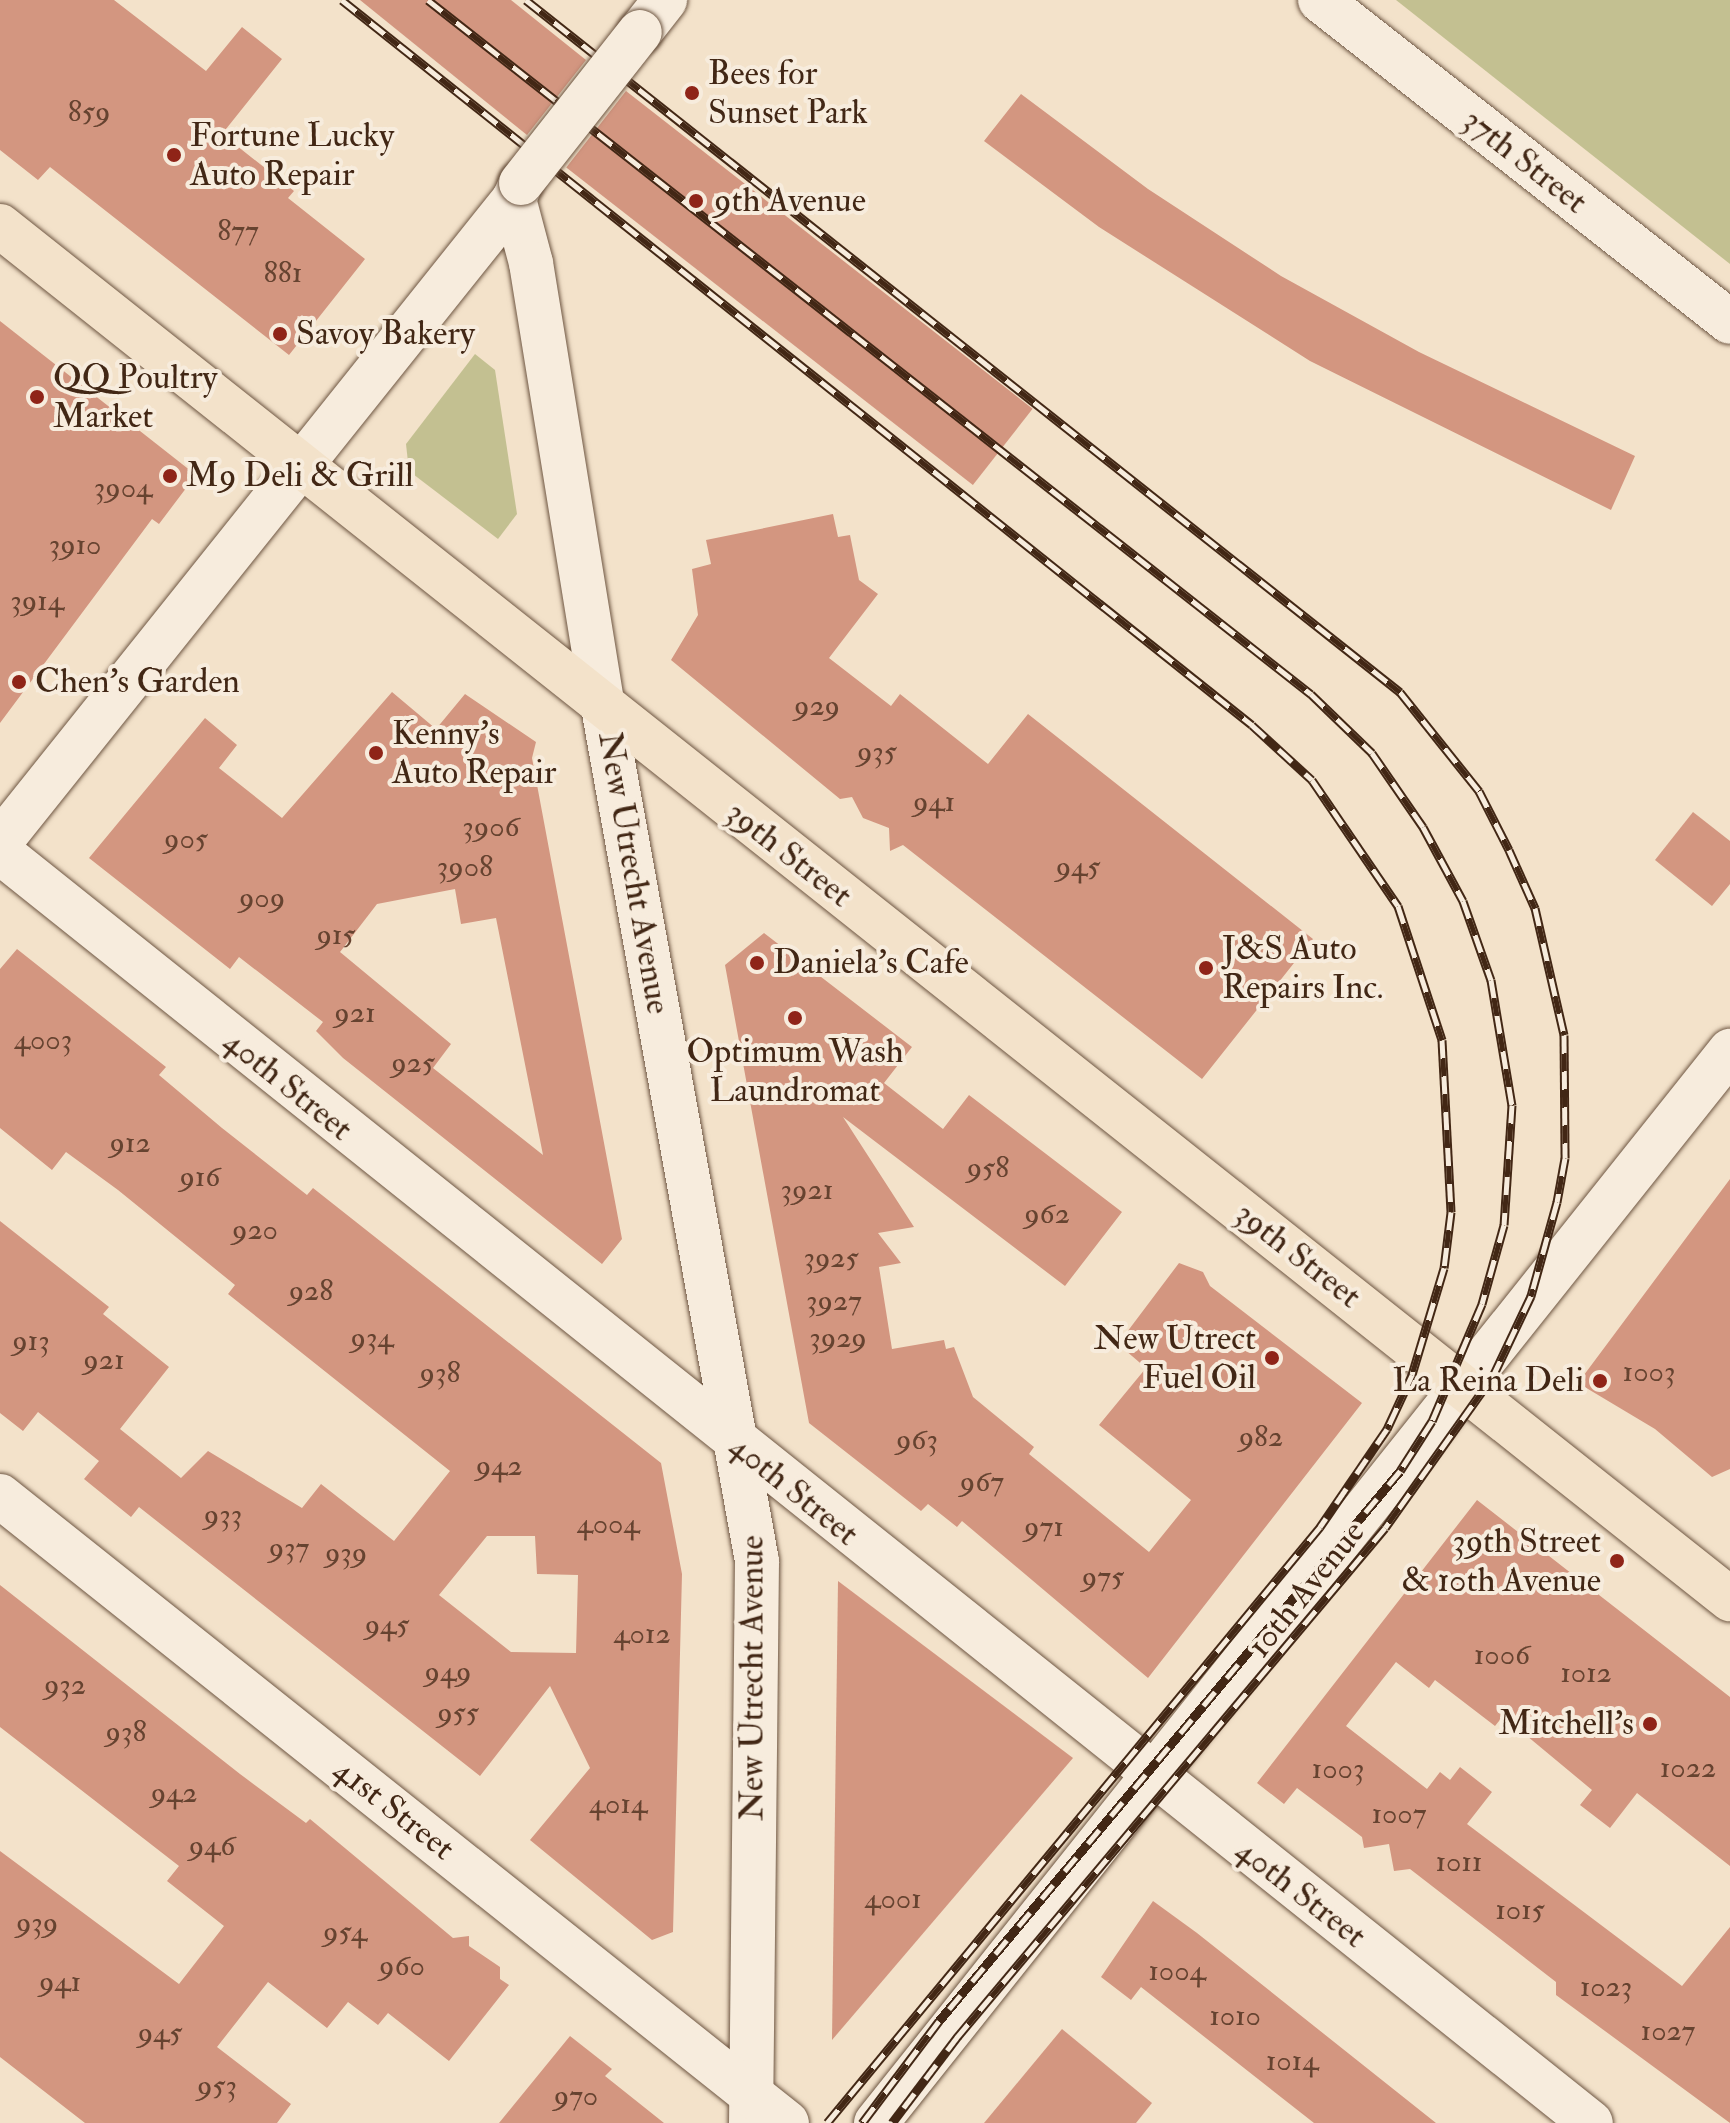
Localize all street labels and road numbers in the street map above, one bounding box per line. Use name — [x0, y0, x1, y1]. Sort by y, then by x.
street label: 37th Street — [1455, 100, 1595, 222]
street label: New Utrecht Avenue — [589, 729, 679, 1017]
street label: 39th Street — [718, 792, 860, 916]
street label: 40th Street — [215, 1021, 361, 1149]
street label: 39th Street — [1227, 1193, 1369, 1317]
street label: 40th Street — [721, 1426, 867, 1554]
street label: 10th Avenue — [1239, 1513, 1373, 1665]
street label: New Utrecht Avenue — [732, 1535, 772, 1821]
street label: 41st Street — [325, 1749, 463, 1869]
street label: 40th Street — [1228, 1830, 1374, 1956]

